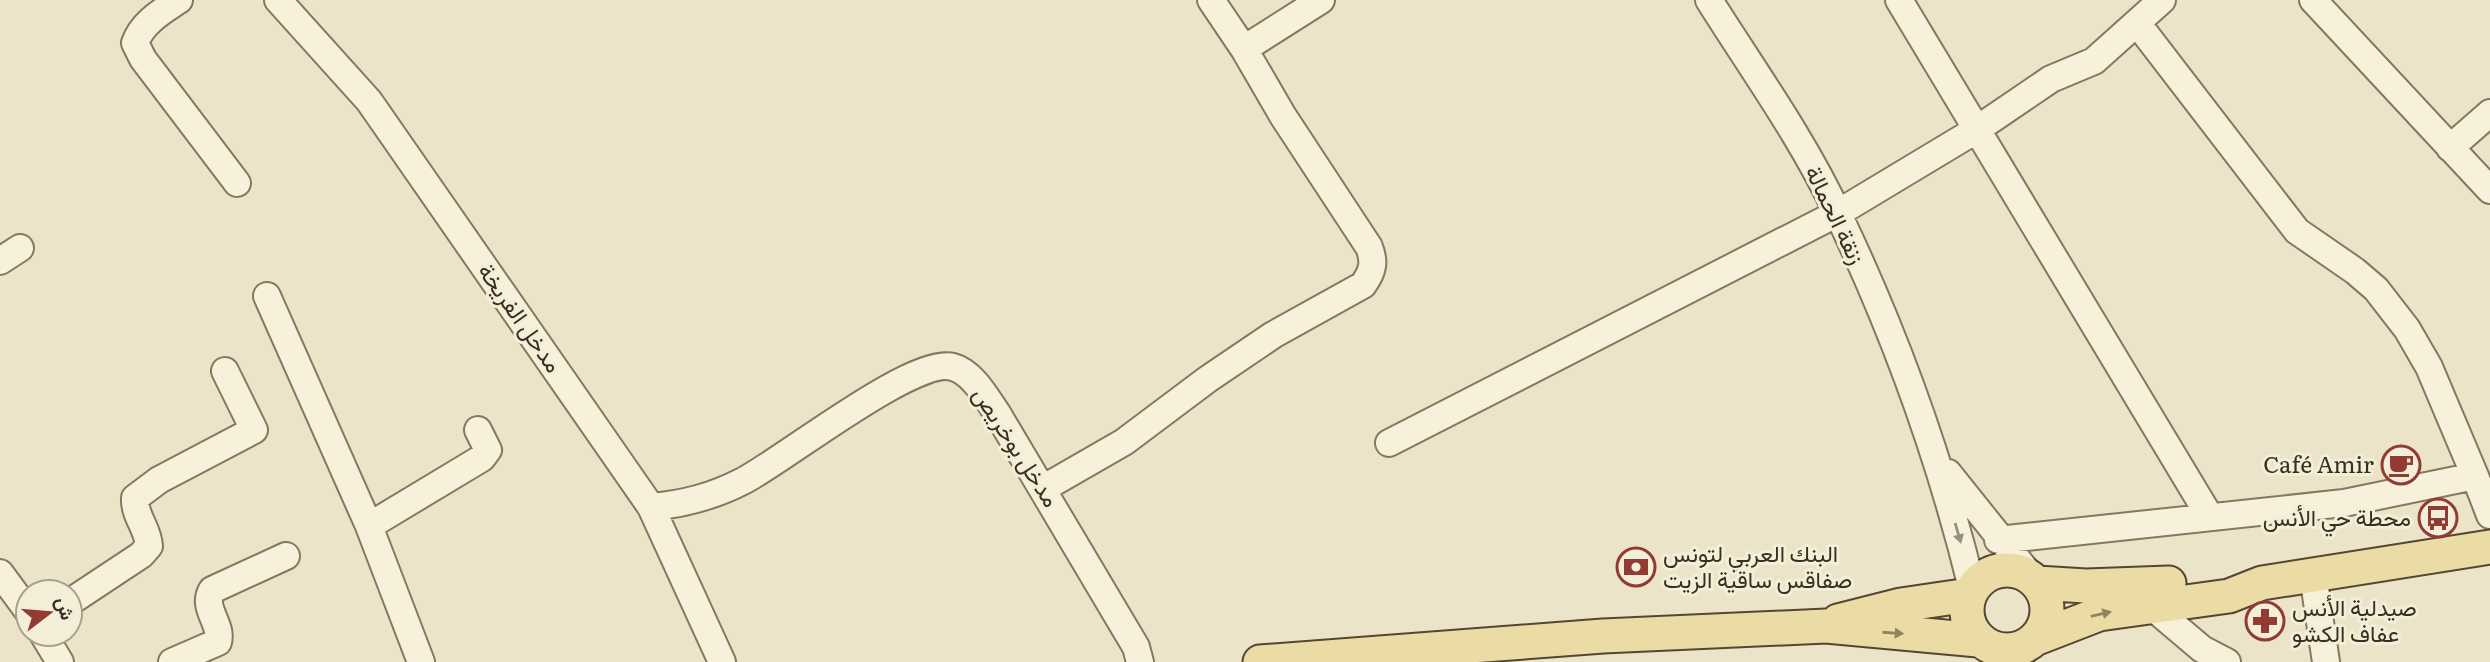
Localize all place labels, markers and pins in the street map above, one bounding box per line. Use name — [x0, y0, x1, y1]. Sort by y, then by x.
cafe icon: Café Amir — [2380, 444, 2422, 486]
place label: Café Amir — [2263, 446, 2374, 480]
bus stop icon: محطة حي الأنس — [2417, 497, 2459, 539]
place label: محطة حي الأنس — [2263, 499, 2411, 537]
place label: البنك العربي لتونس صفاقس ساقية الزيت — [1663, 535, 1852, 595]
bank icon: البنك العربي لتونس صفاقس ساقية الزيت — [1615, 546, 1657, 588]
place label: صيدلية الأنس عفاف الكشو — [2292, 589, 2417, 649]
pharmacy icon: صيدلية الأنس عفاف الكشو — [2244, 600, 2286, 642]

